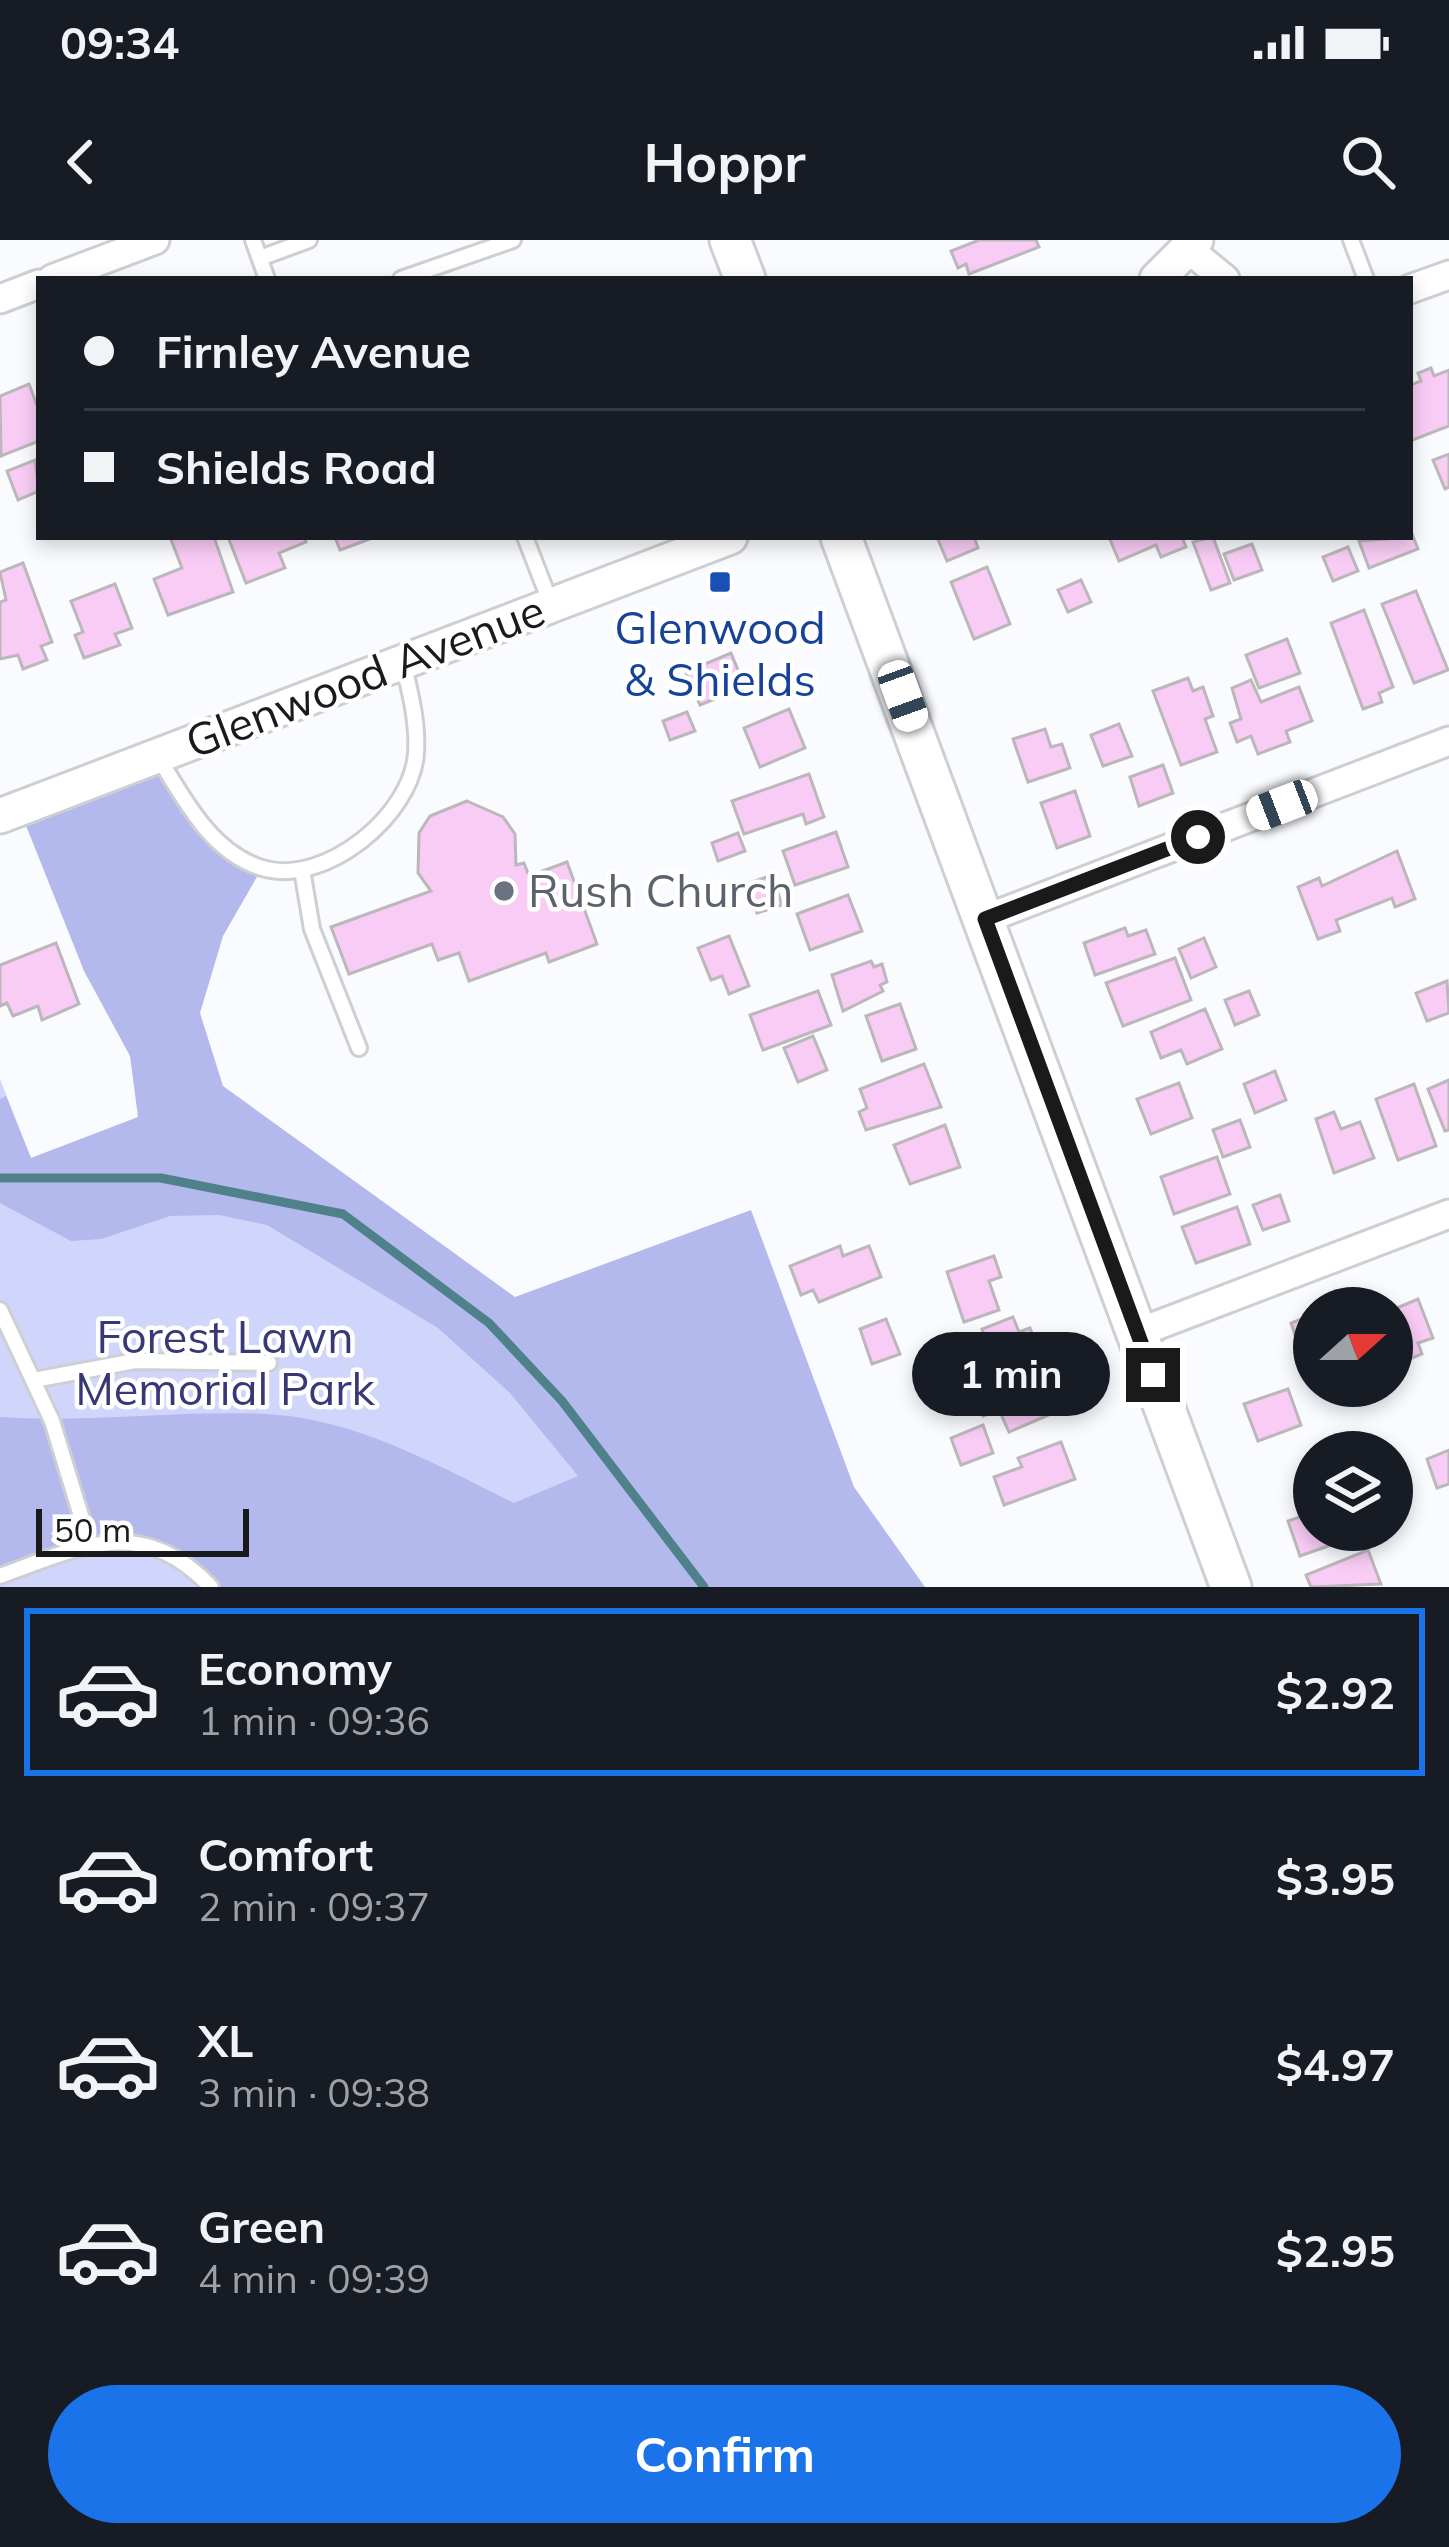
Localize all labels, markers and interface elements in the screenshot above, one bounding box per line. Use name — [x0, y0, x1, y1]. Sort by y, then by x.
text: 09:34 — [60, 14, 179, 70]
text: Hoppr — [644, 128, 805, 196]
icon: back — [48, 129, 114, 195]
icon: search — [1335, 129, 1401, 195]
text: Firnley Avenue — [156, 323, 471, 379]
text: Shields Road — [156, 439, 437, 495]
marker: Glenwood & Shields — [707, 569, 733, 595]
street label: Glenwood Avenue — [177, 581, 552, 769]
place label: Glenwood & Shields — [614, 599, 826, 707]
car — [874, 656, 932, 736]
car — [1242, 775, 1322, 835]
route start — [1171, 810, 1225, 864]
place label: Rush Church — [528, 862, 793, 918]
marker: Rush Church — [491, 878, 517, 904]
north arrow — [1293, 1287, 1413, 1407]
map controls — [1293, 1287, 1413, 1551]
park label: Forest Lawn Memorial Park — [75, 1308, 376, 1416]
callout: 1 min — [913, 1333, 1111, 1417]
route end — [1126, 1348, 1180, 1402]
text: 1 min — [960, 1349, 1062, 1398]
button: layers — [1293, 1431, 1413, 1551]
scale bar — [36, 1503, 249, 1556]
text: 50 m — [54, 1509, 131, 1550]
icon: car — [54, 1638, 162, 1746]
text: Economy — [198, 1640, 392, 1696]
text: $2.92 — [1276, 1664, 1395, 1720]
text: 1 min · 09:36 — [198, 1696, 430, 1745]
icon: car — [54, 1824, 162, 1932]
text: Comfort — [198, 1826, 373, 1882]
text: $3.95 — [1276, 1850, 1395, 1906]
text: 2 min · 09:37 — [198, 1882, 430, 1931]
icon: car — [54, 2010, 162, 2118]
text: XL — [198, 2012, 253, 2068]
text: $4.97 — [1276, 2036, 1395, 2092]
text: 3 min · 09:38 — [198, 2068, 430, 2117]
icon: car — [54, 2196, 162, 2304]
text: Green — [198, 2198, 325, 2254]
text: $2.95 — [1276, 2222, 1395, 2278]
text: 4 min · 09:39 — [198, 2254, 430, 2303]
button: Confirm — [48, 2385, 1401, 2523]

